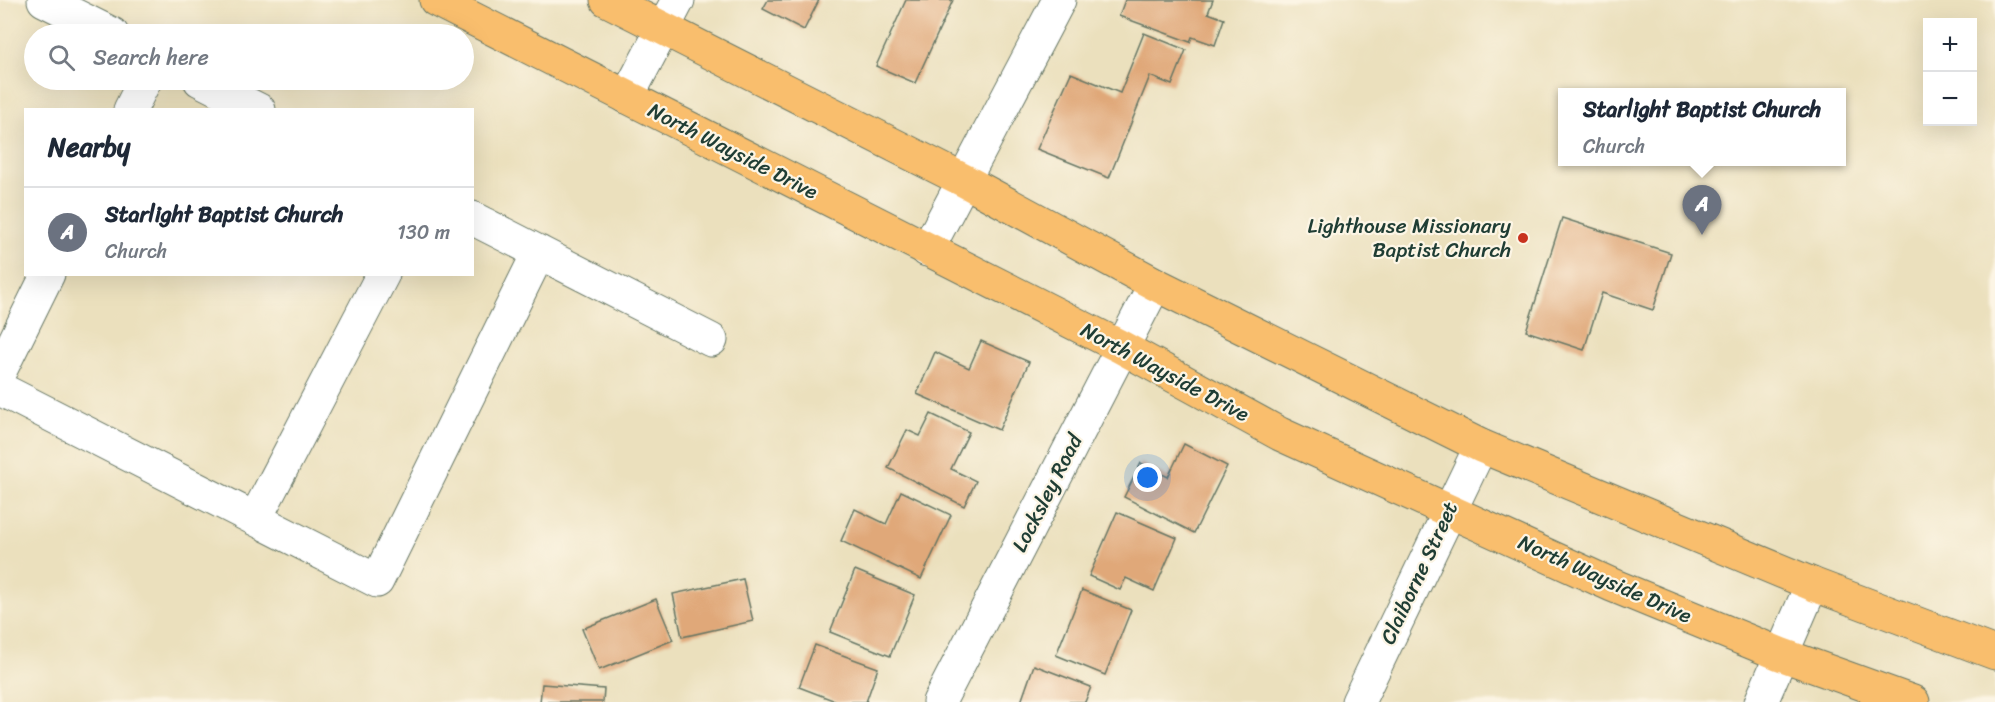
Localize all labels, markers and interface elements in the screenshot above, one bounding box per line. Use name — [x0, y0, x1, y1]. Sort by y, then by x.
map controls — [1923, 18, 1977, 126]
button: + — [1923, 18, 1977, 72]
search box — [24, 24, 474, 90]
text: Search here — [93, 38, 209, 77]
icon: search — [45, 41, 78, 74]
button: − — [1923, 72, 1977, 126]
popup — [1558, 88, 1846, 166]
text: Starlight Baptist Church — [1583, 90, 1821, 129]
street label: North Wayside Drive — [641, 92, 825, 210]
text: Nearby — [48, 124, 130, 170]
text: Church — [1583, 129, 1645, 164]
pin: A — [1682, 186, 1722, 235]
text: Starlight Baptist Church — [105, 195, 343, 234]
place label: Lighthouse Missionary Baptist Church — [1308, 207, 1511, 269]
text: A — [61, 215, 74, 250]
text: 130 m — [397, 215, 450, 250]
marker: Lighthouse Missionary Baptist Church — [1516, 231, 1530, 245]
text: Church — [105, 234, 167, 269]
street label: North Wayside Drive — [1074, 311, 1256, 433]
street label: Locksley Road — [1001, 425, 1094, 559]
your location — [1133, 463, 1162, 492]
street label: Claiborne Street — [1369, 495, 1469, 651]
street label: North Wayside Drive — [1512, 524, 1698, 634]

